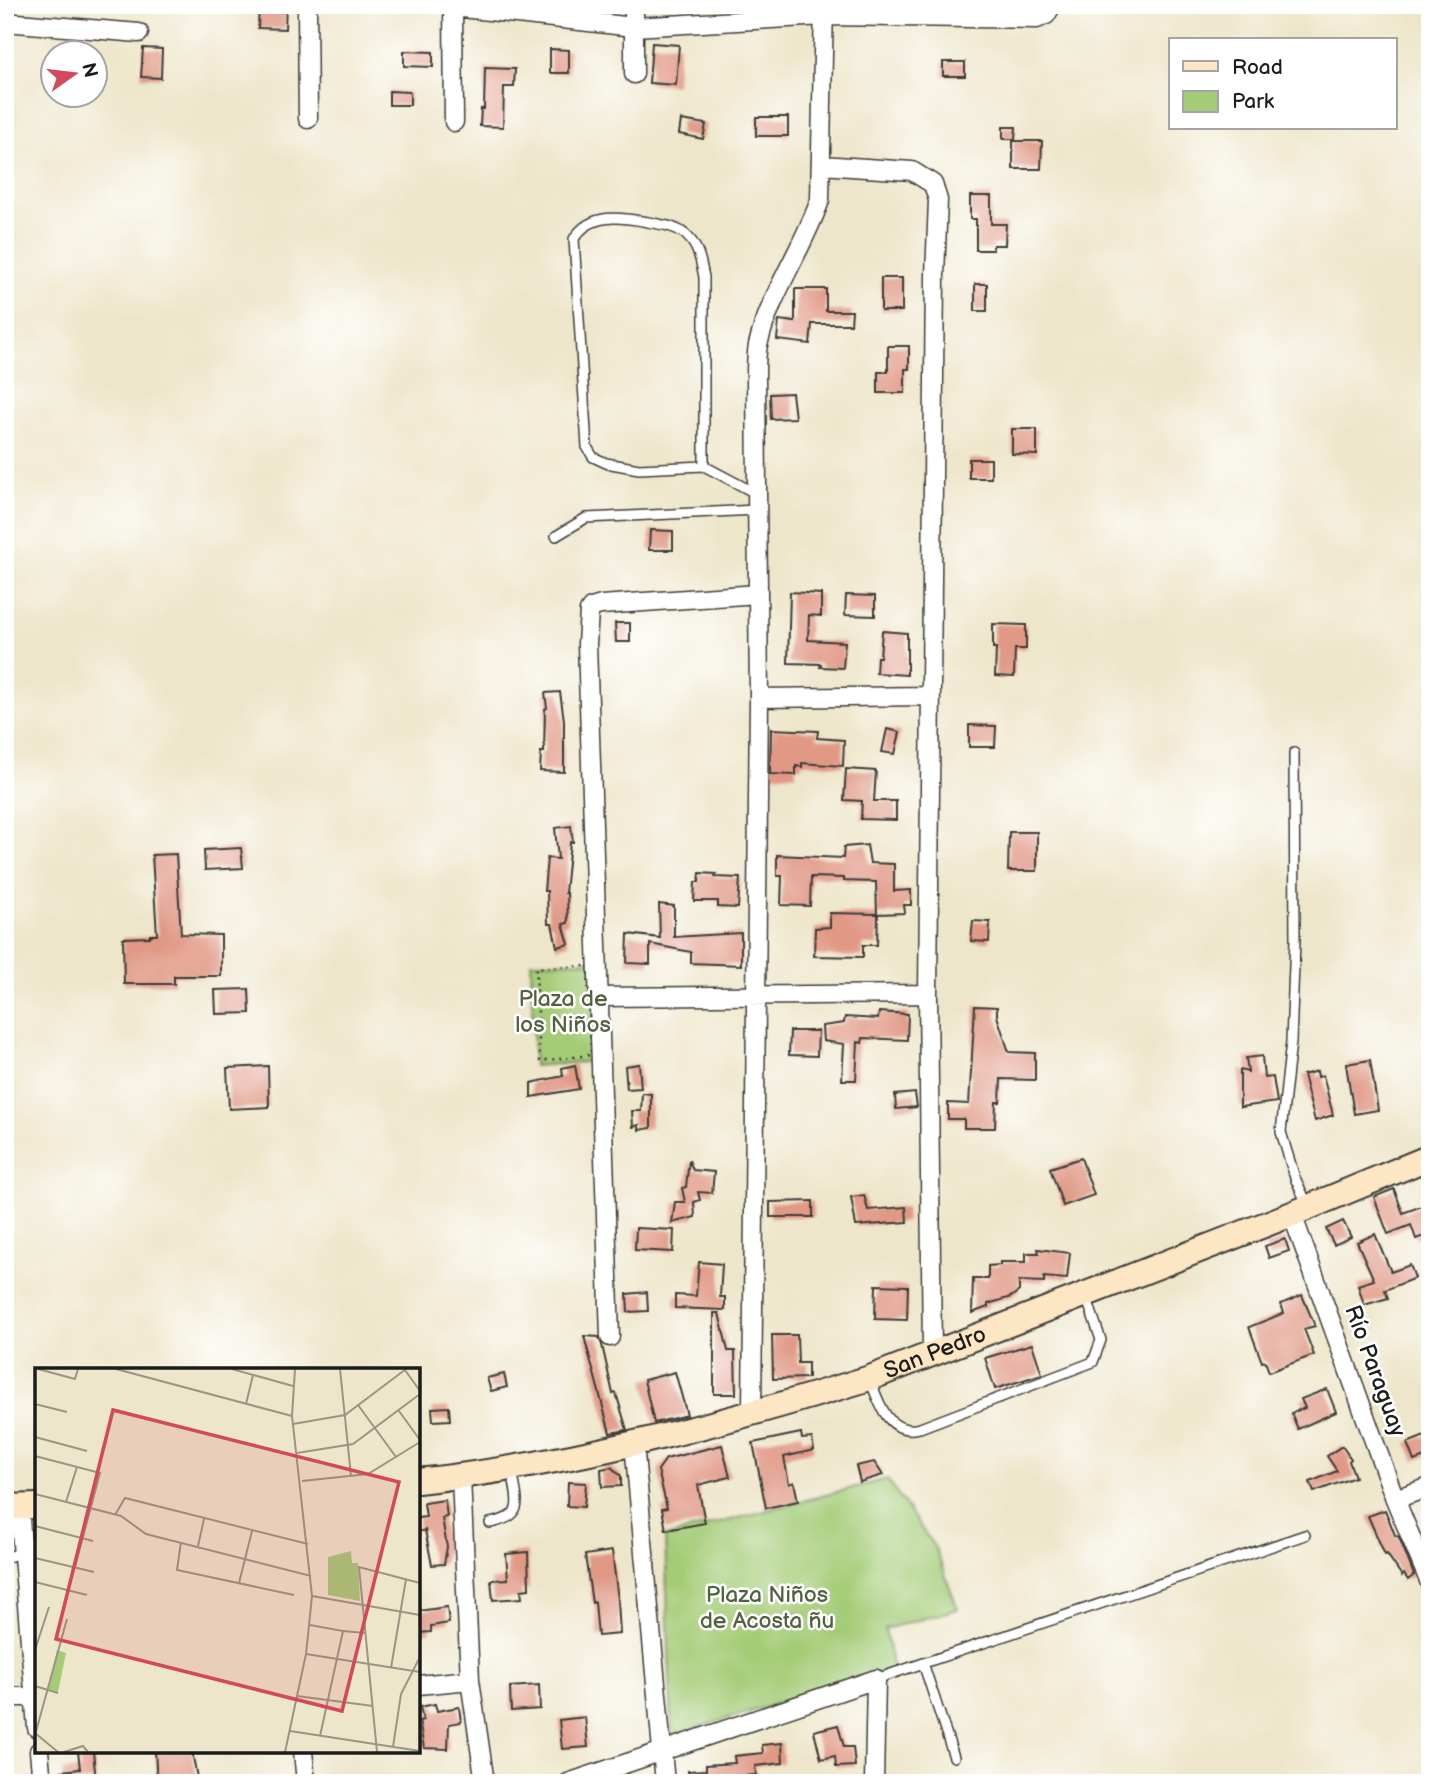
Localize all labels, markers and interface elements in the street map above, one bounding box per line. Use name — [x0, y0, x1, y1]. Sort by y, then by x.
north arrow — [38, 38, 108, 108]
legend — [1169, 38, 1396, 130]
text: Road — [1232, 55, 1283, 80]
text: N — [76, 61, 102, 80]
text: Park — [1232, 89, 1275, 114]
park label: Plaza de los Niños — [515, 985, 611, 1039]
street label: Río Paraguay — [1338, 1301, 1412, 1441]
street label: San Pedro — [880, 1320, 990, 1385]
inset map — [35, 1368, 420, 1753]
park label: Plaza Niños de Acosta ñu — [700, 1581, 834, 1635]

